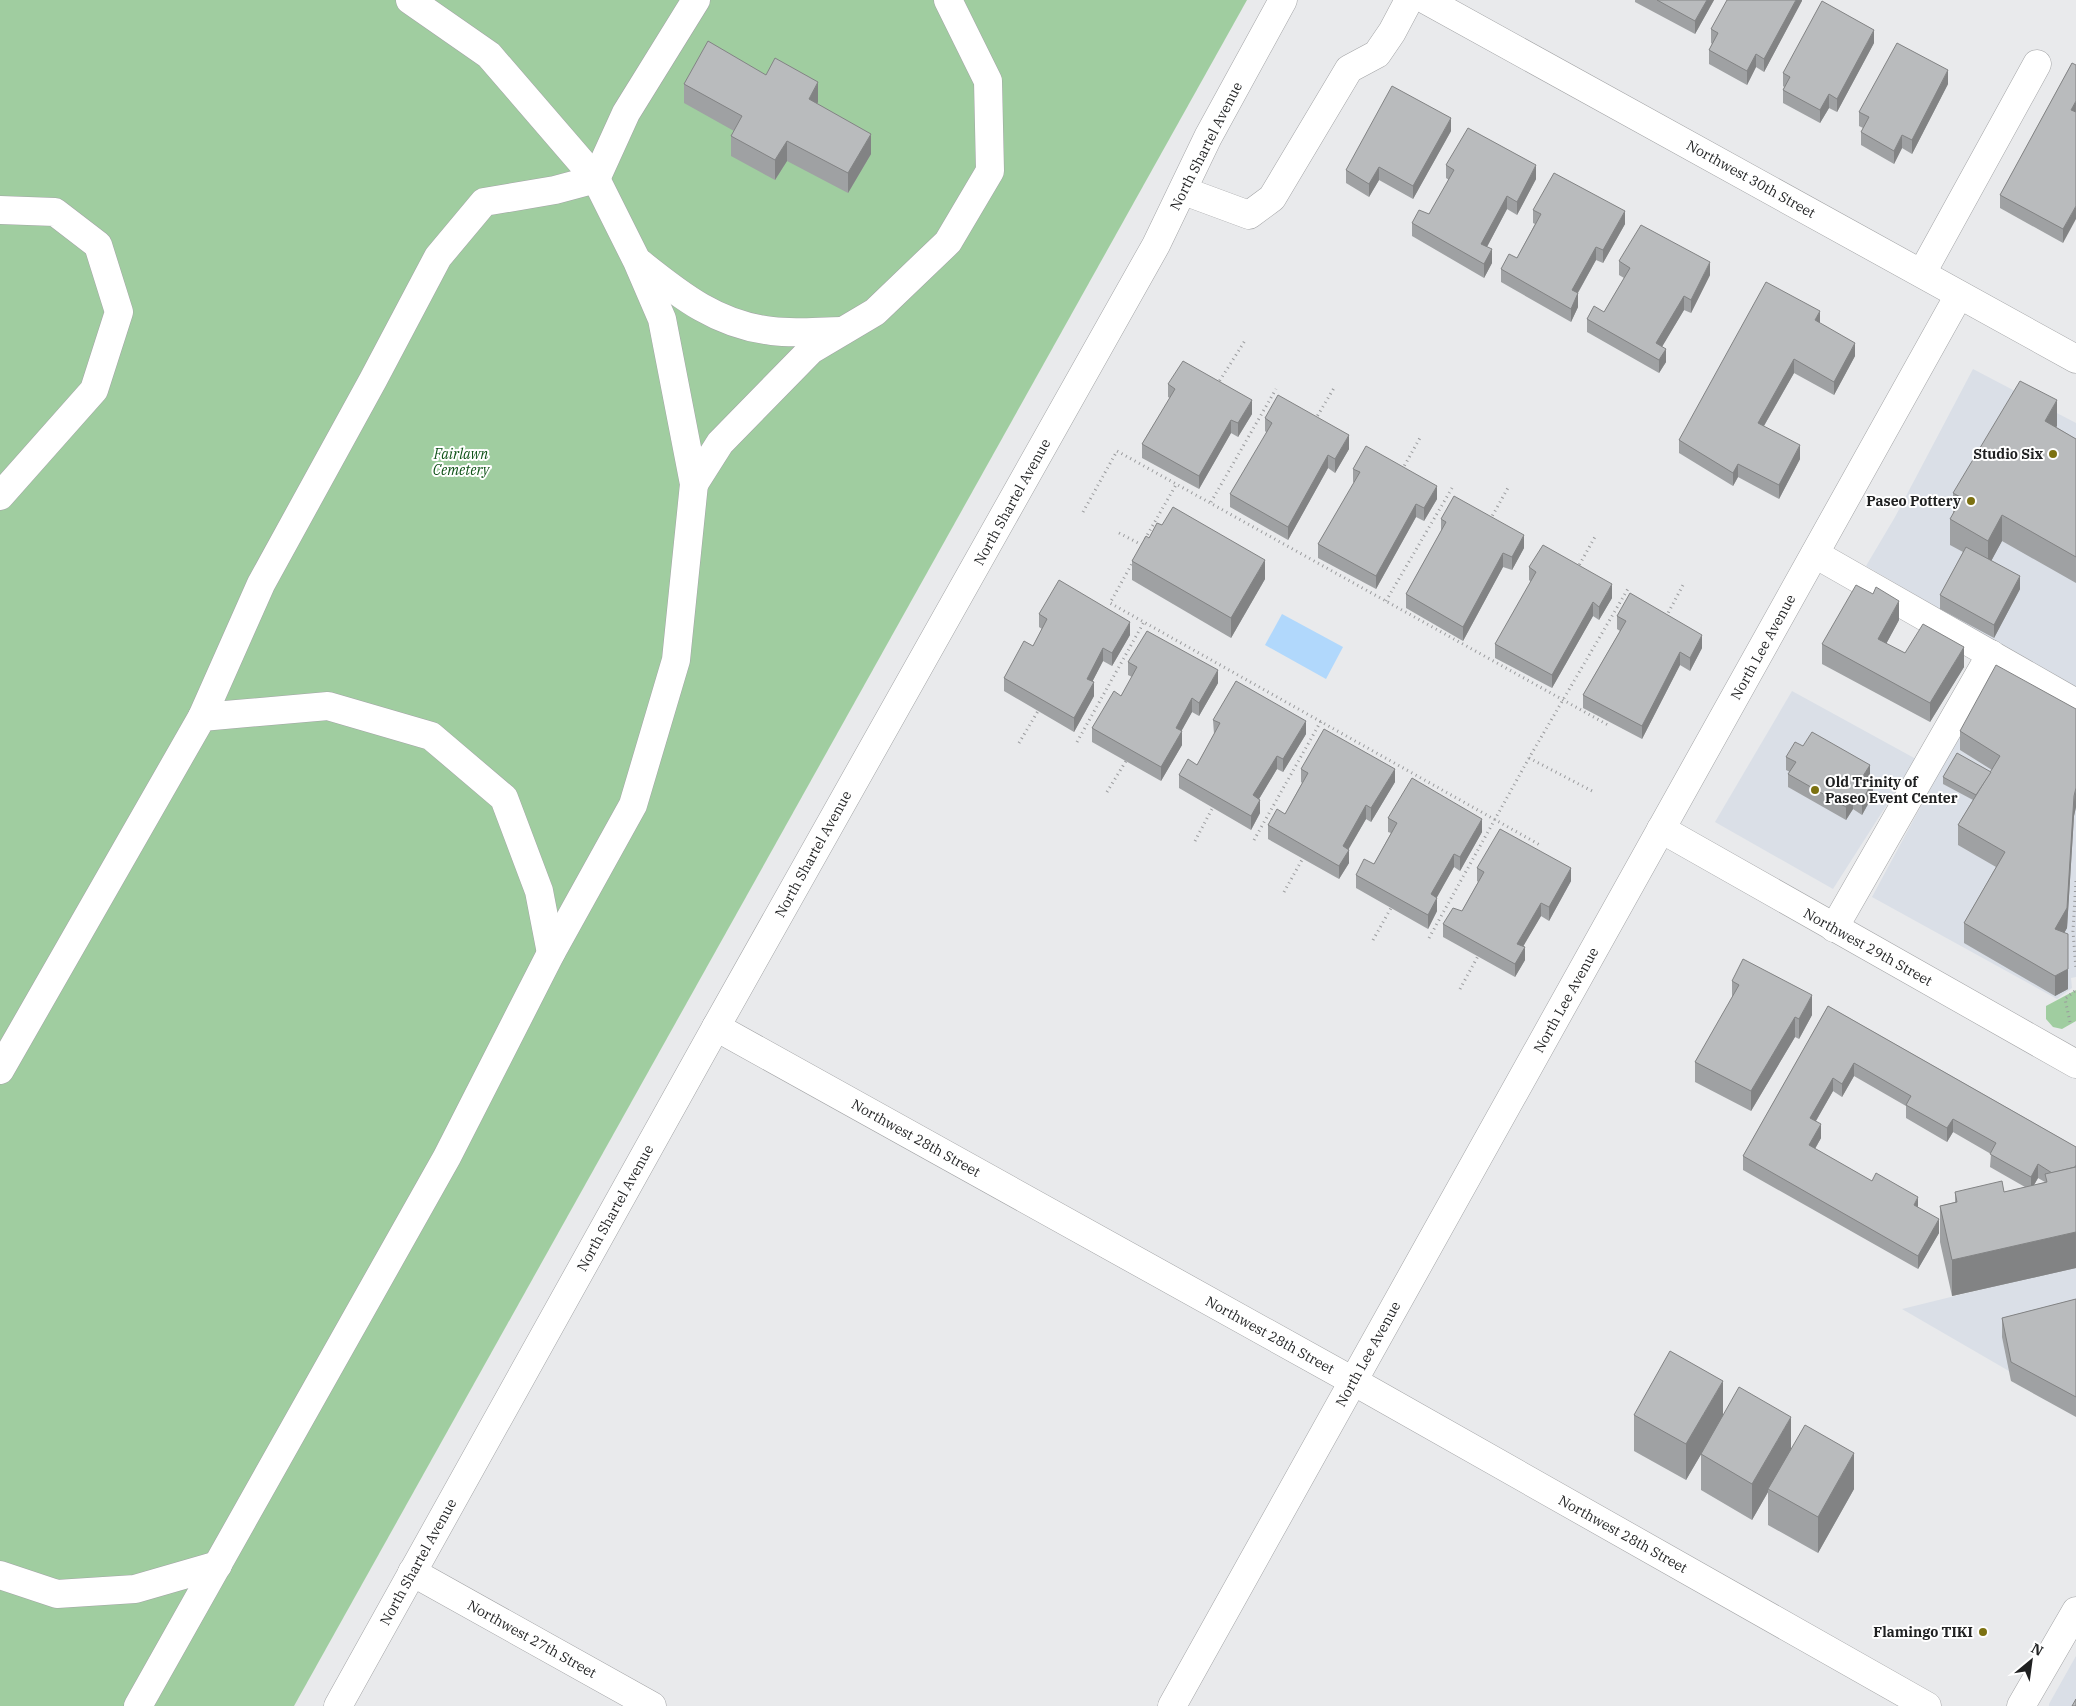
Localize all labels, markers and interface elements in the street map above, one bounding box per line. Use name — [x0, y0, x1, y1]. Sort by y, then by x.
street label: North Shartel Avenue — [1166, 79, 1246, 213]
street label: Northwest 30th Street — [1683, 136, 1819, 222]
street label: North Shartel Avenue — [970, 436, 1054, 568]
park label: Fairlawn Cemetery — [433, 445, 491, 479]
place label: Studio Six — [1973, 445, 2044, 463]
marker: Studio Six — [2047, 448, 2059, 460]
place label: Paseo Pottery — [1866, 492, 1961, 510]
marker: Paseo Pottery — [1965, 495, 1977, 507]
street label: North Lee Avenue — [1727, 591, 1799, 703]
place label: Old Trinity of Paseo Event Center — [1825, 773, 1958, 807]
marker: Old Trinity of Paseo Event Center — [1809, 784, 1821, 796]
street label: North Shartel Avenue — [771, 788, 855, 920]
street label: Northwest 29th Street — [1800, 904, 1936, 990]
street label: North Lee Avenue — [1530, 944, 1602, 1056]
street label: Northwest 28th Street — [848, 1095, 984, 1181]
street label: North Shartel Avenue — [573, 1142, 657, 1274]
street label: Northwest 28th Street — [1202, 1292, 1338, 1378]
street label: North Lee Avenue — [1332, 1298, 1404, 1410]
street label: Northwest 28th Street — [1555, 1491, 1691, 1577]
street label: North Shartel Avenue — [376, 1496, 460, 1628]
street label: Northwest 27th Street — [464, 1596, 600, 1682]
place label: Flamingo TIKI — [1873, 1623, 1973, 1641]
marker: Flamingo TIKI — [1977, 1626, 1989, 1638]
north arrow — [2006, 1636, 2056, 1686]
text: N — [2028, 1639, 2047, 1660]

